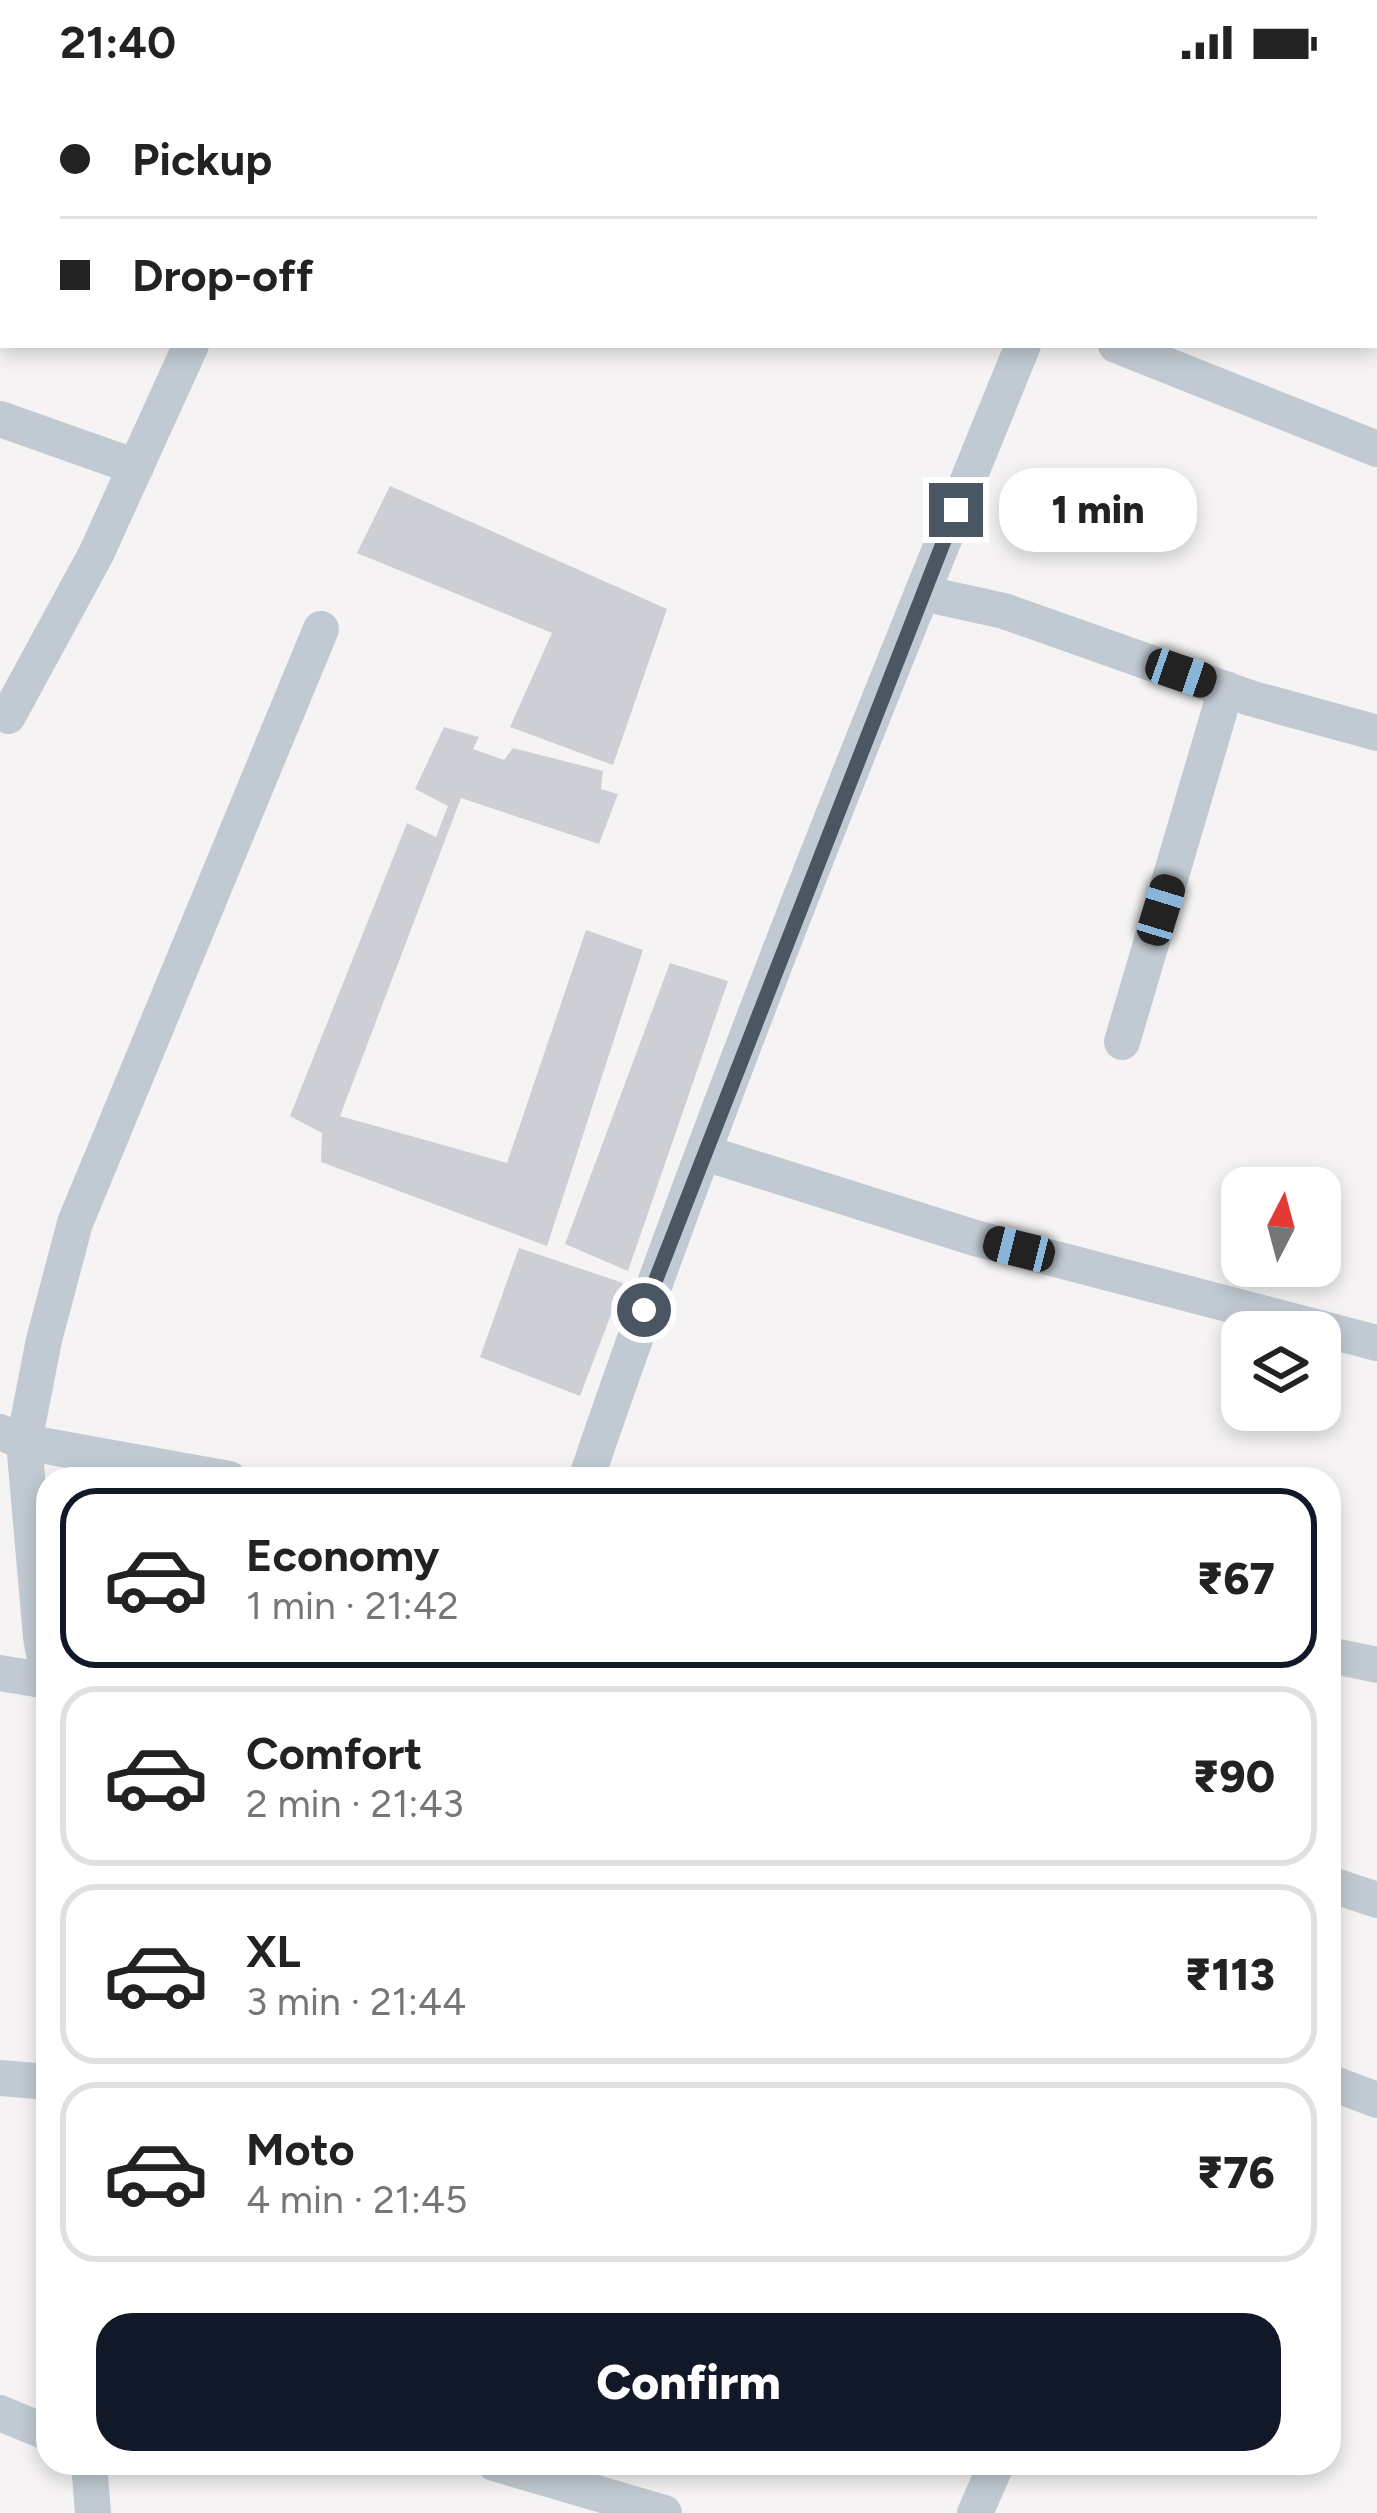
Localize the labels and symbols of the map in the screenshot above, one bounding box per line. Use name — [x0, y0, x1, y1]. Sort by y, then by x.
callout: 1 min — [998, 468, 1196, 552]
route end — [929, 483, 983, 537]
car — [1141, 644, 1221, 702]
car — [1133, 870, 1189, 950]
north arrow — [1221, 1167, 1341, 1287]
car — [980, 1223, 1058, 1275]
route start — [617, 1283, 671, 1337]

